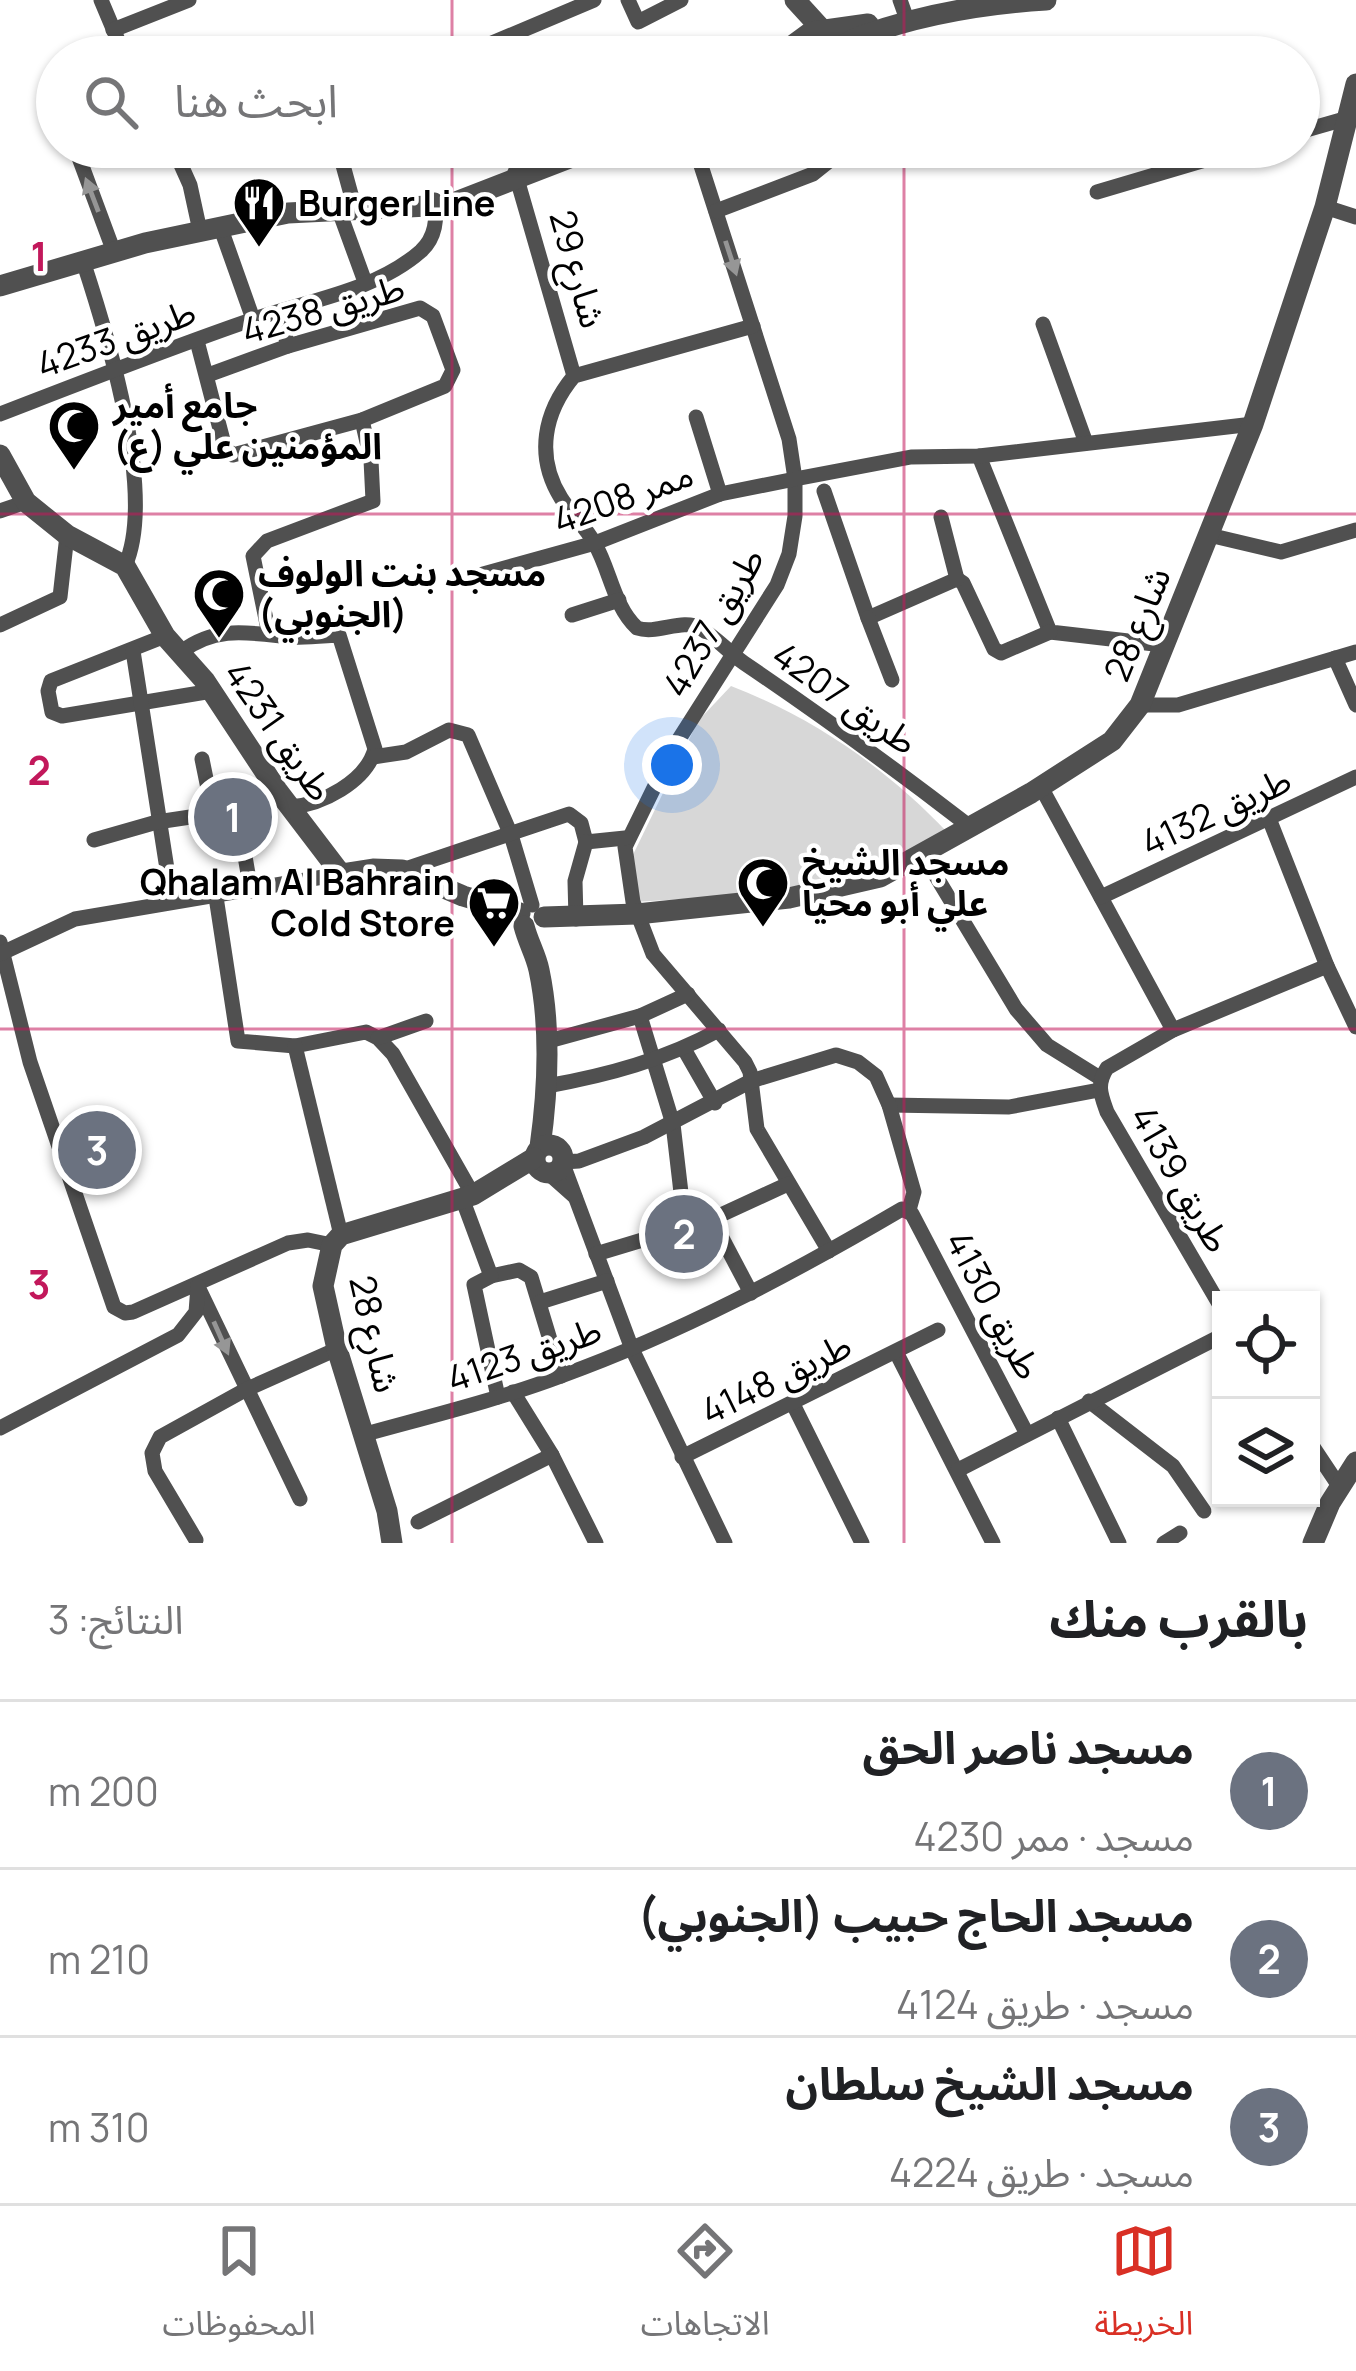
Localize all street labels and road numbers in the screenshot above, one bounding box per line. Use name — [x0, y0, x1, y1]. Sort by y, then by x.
street label: شارع 29 — [535, 204, 619, 334]
street label: طريق 4238 — [236, 262, 410, 355]
street label: طريق 4233 — [29, 286, 202, 389]
street label: ممر 4208 — [546, 449, 700, 544]
street label: طريق 4237 — [650, 538, 775, 705]
street label: شارع 28 — [1092, 560, 1184, 689]
street label: طريق 4207 — [763, 630, 927, 765]
street label: طريق 4231 — [213, 651, 345, 810]
street label: طريق 4132 — [1133, 754, 1299, 867]
street label: طريق 4139 — [1120, 1096, 1243, 1261]
street label: طريق 4130 — [935, 1222, 1054, 1388]
street label: شارع 28 — [335, 1271, 413, 1398]
street label: طريق 4123 — [440, 1304, 608, 1403]
street label: طريق 4148 — [692, 1320, 859, 1435]

